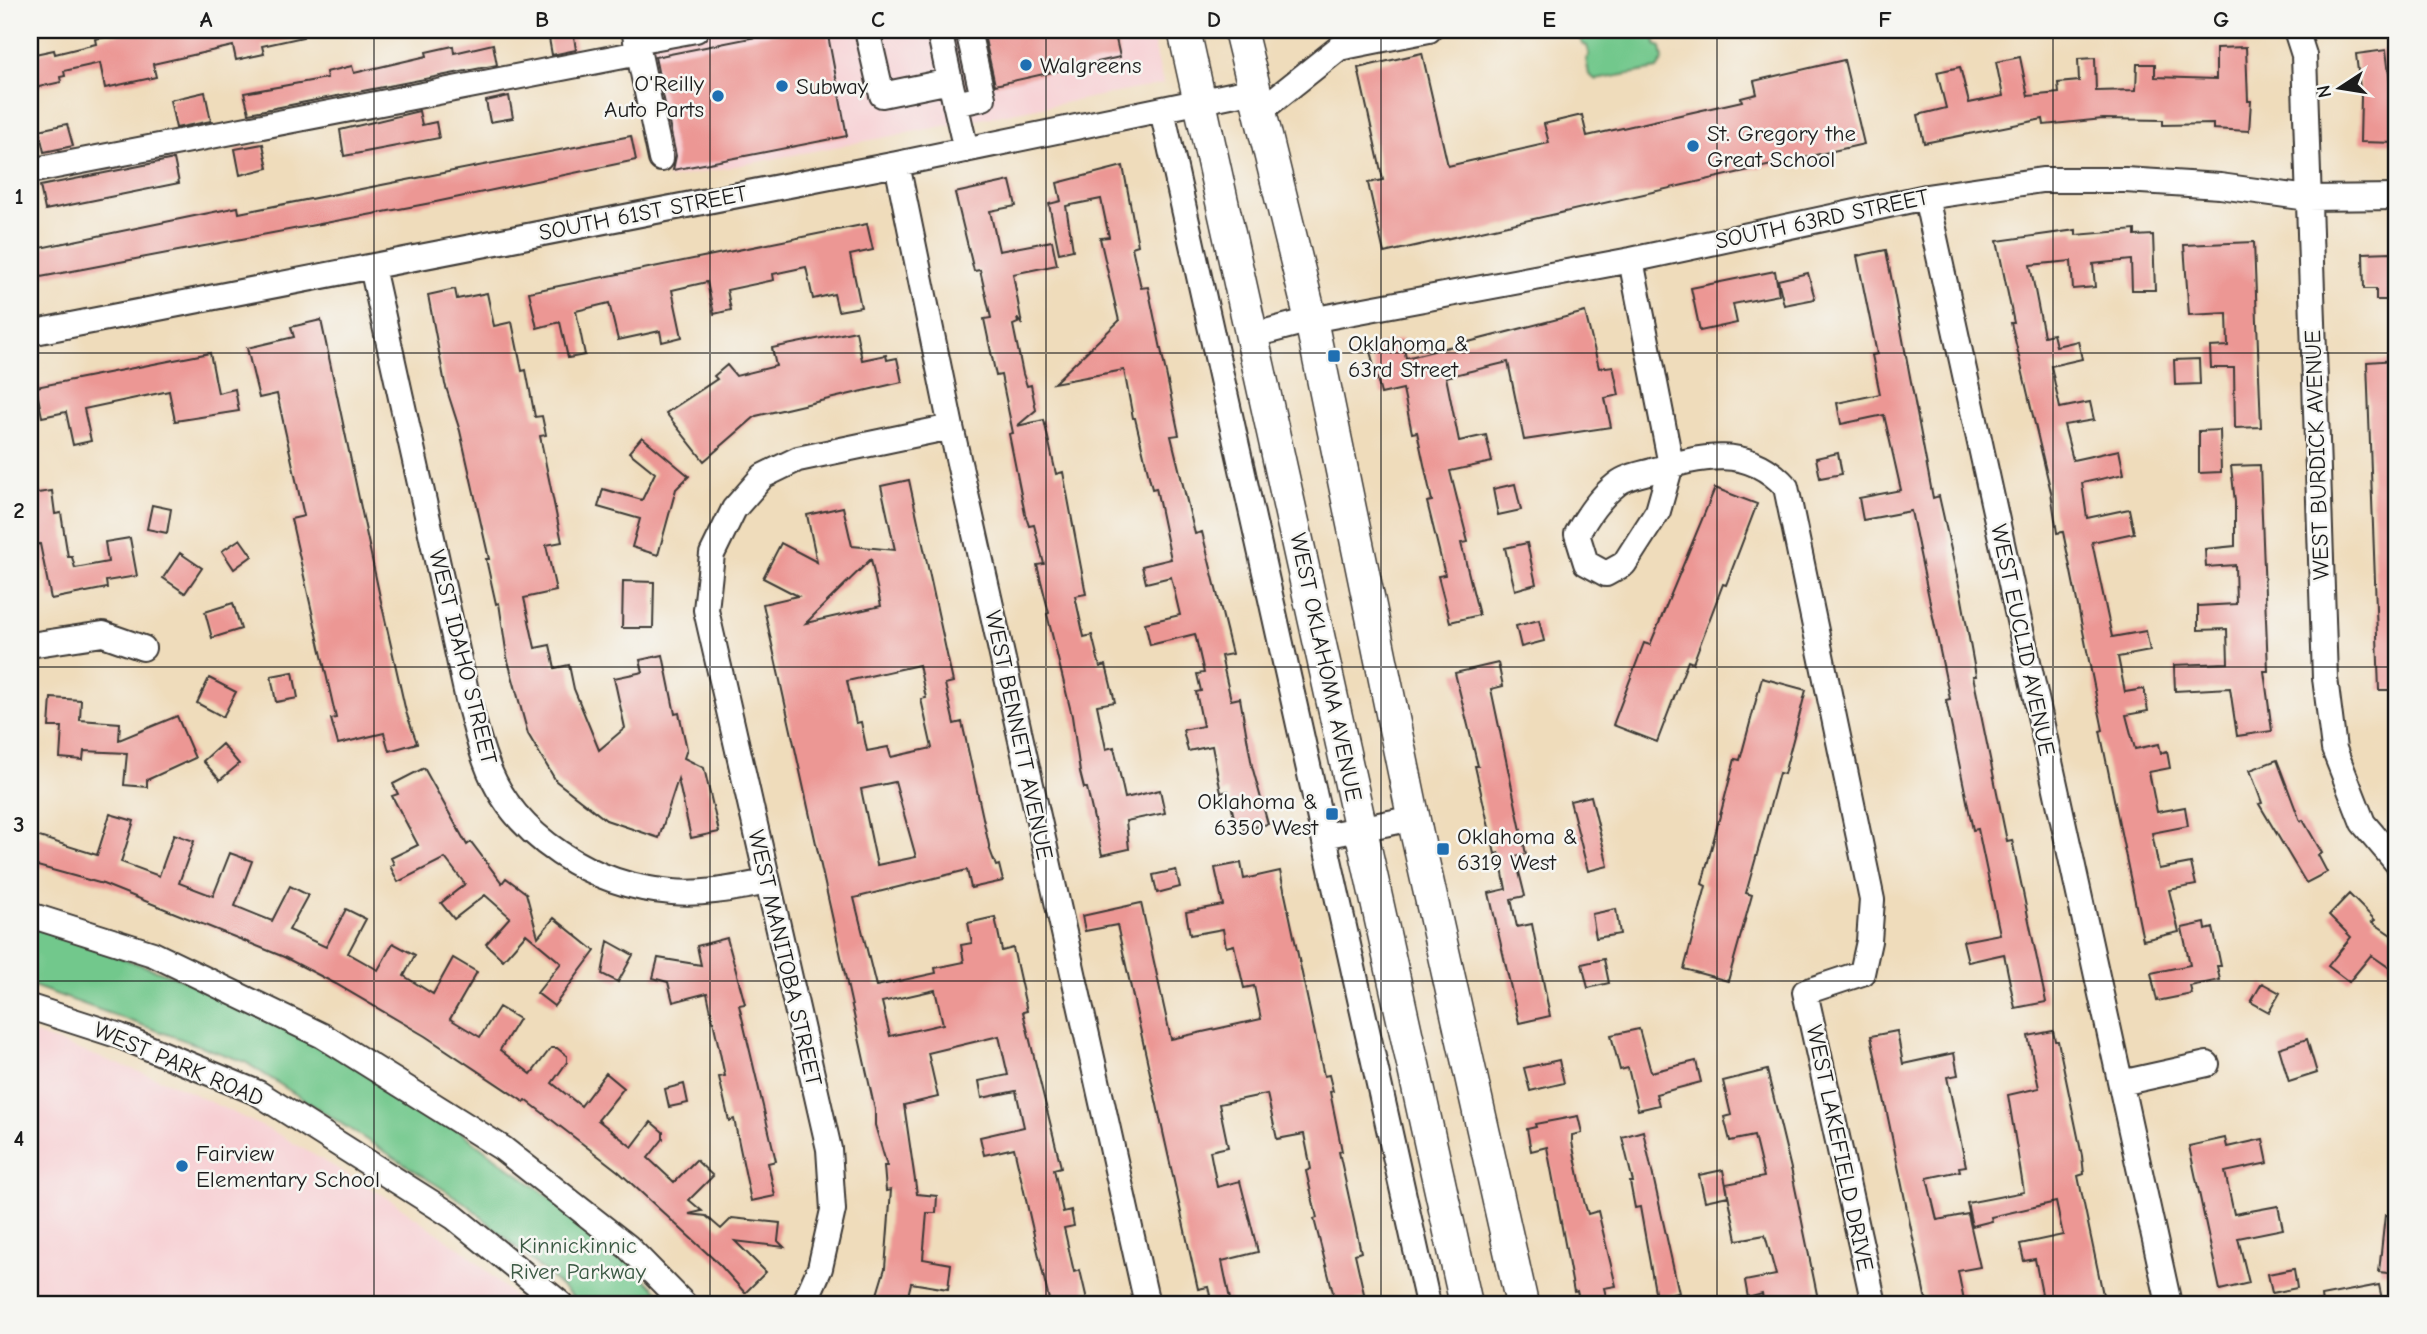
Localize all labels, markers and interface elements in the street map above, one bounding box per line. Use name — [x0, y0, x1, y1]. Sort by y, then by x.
text: A — [200, 6, 213, 33]
text: B — [535, 6, 549, 33]
text: C — [871, 6, 885, 33]
text: D — [1207, 6, 1221, 33]
text: E — [1542, 6, 1556, 33]
text: F — [1878, 6, 1892, 33]
text: G — [2213, 6, 2229, 33]
place label: Walgreens — [1040, 52, 1142, 79]
north arrow — [2304, 52, 2374, 122]
marker: Walgreens — [1018, 57, 1034, 73]
place label: O'Reilly Auto Parts — [604, 70, 705, 123]
place label: Subway — [796, 73, 869, 100]
marker: Subway — [774, 78, 790, 94]
text: N — [2312, 83, 2336, 100]
marker: O'Reilly Auto Parts — [710, 88, 726, 104]
place label: St. Gregory the Great School — [1707, 120, 1856, 173]
marker: St. Gregory the Great School — [1685, 138, 1701, 154]
street label: SOUTH 61ST STREET — [536, 180, 750, 246]
text: 1 — [14, 183, 24, 210]
street label: SOUTH 63RD STREET — [1713, 183, 1931, 255]
street label: WEST BURDICK AVENUE — [2299, 329, 2335, 581]
place label: Oklahoma & 63rd Street — [1348, 330, 1469, 383]
marker: Oklahoma & 63rd Street — [1326, 348, 1342, 364]
text: 2 — [13, 497, 25, 524]
street label: WEST EUCLID AVENUE — [1985, 522, 2061, 758]
street label: WEST OKLAHOMA AVENUE — [1284, 530, 1368, 804]
street label: WEST IDAHO STREET — [423, 547, 503, 767]
street label: WEST BENNETT AVENUE — [979, 608, 1059, 862]
place label: Oklahoma & 6350 West — [1197, 788, 1319, 841]
marker: Oklahoma & 6350 West — [1324, 806, 1340, 822]
text: 3 — [13, 811, 25, 838]
place label: Oklahoma & 6319 West — [1457, 823, 1578, 876]
street label: WEST MANITOBA STREET — [742, 827, 828, 1089]
marker: Oklahoma & 6319 West — [1435, 841, 1451, 857]
street label: WEST PARK ROAD — [90, 1016, 268, 1112]
street label: WEST LAKEFIELD DRIVE — [1801, 1022, 1879, 1274]
text: 4 — [14, 1125, 25, 1152]
place label: Fairview Elementary School — [196, 1140, 380, 1193]
marker: Fairview Elementary School — [174, 1158, 190, 1174]
park label: Kinnickinnic River Parkway — [510, 1232, 647, 1285]

